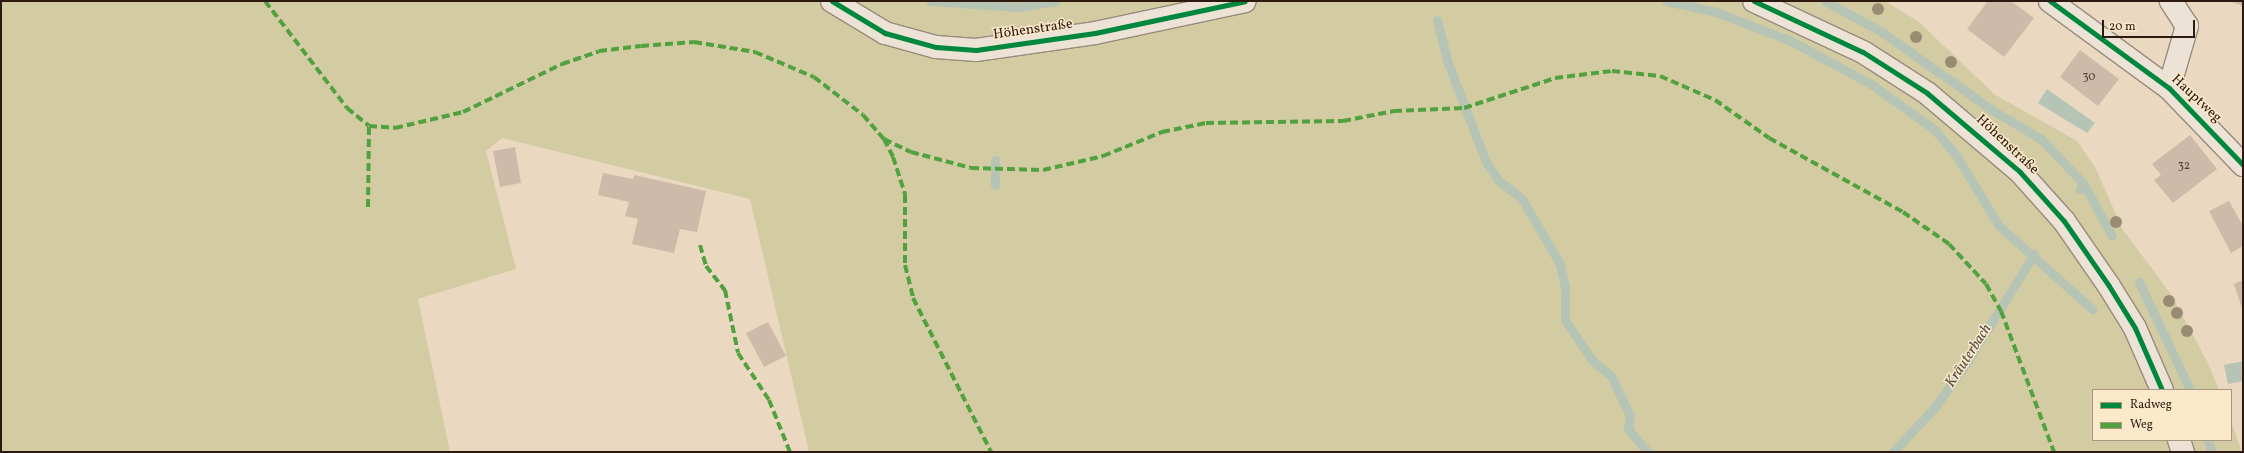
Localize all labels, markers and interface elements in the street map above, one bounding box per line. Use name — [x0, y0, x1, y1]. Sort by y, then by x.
scale bar — [2104, 12, 2197, 38]
street label: Höhenstraße — [992, 16, 1074, 44]
text: 20 m — [2109, 19, 2136, 35]
house number: 30 — [2082, 71, 2096, 85]
street label: Hauptweg — [2167, 71, 2225, 127]
street label: Höhenstraße — [1972, 112, 2042, 178]
house number: 32 — [2178, 160, 2190, 174]
water label: Kräuterbach — [1942, 321, 1996, 391]
legend — [2092, 389, 2232, 441]
text: Radweg — [2130, 397, 2172, 413]
text: Weg — [2130, 417, 2153, 433]

